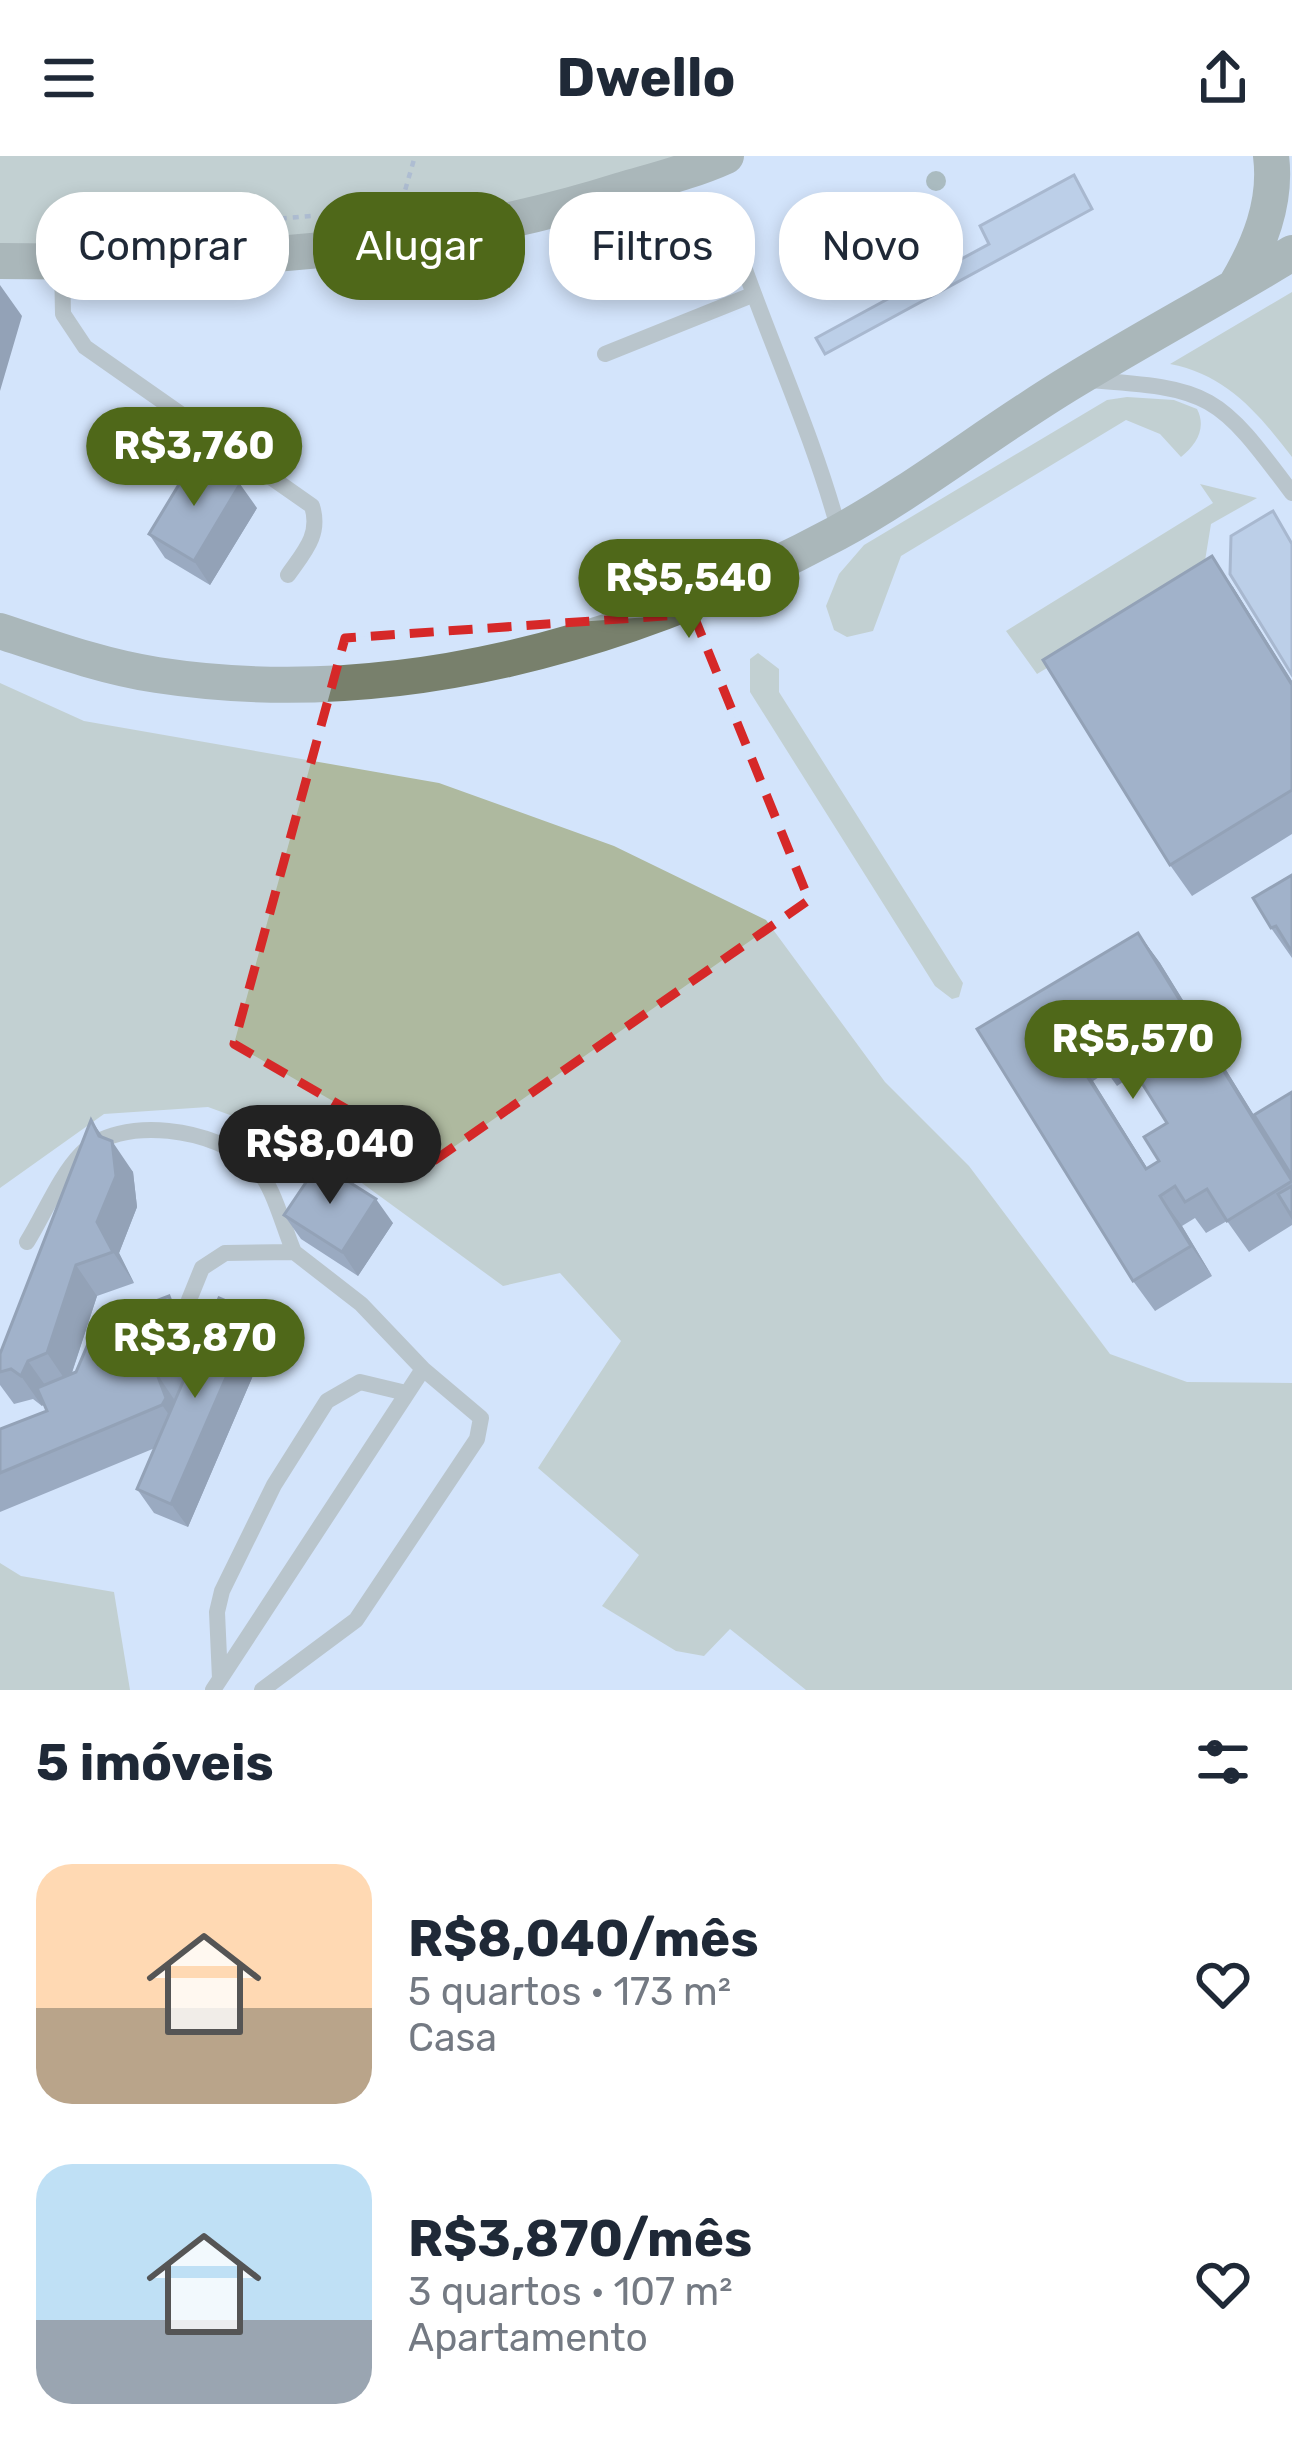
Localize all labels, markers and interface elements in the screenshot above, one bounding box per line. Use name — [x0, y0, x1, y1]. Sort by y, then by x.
icon: menu — [36, 45, 102, 111]
icon: share — [1190, 45, 1256, 111]
text: Dwello — [556, 46, 736, 110]
chip: Comprar — [36, 192, 289, 300]
chip: Alugar — [313, 192, 525, 300]
chip: Filtros — [549, 192, 755, 300]
chip: Novo — [779, 192, 963, 300]
pin: R$3,760 — [83, 407, 305, 509]
text: R$3,760 — [113, 423, 275, 469]
pin: R$5,540 — [578, 539, 800, 641]
text: R$5,540 — [605, 555, 773, 601]
pin: R$5,570 — [1022, 1000, 1244, 1102]
text: R$5,570 — [1052, 1016, 1214, 1062]
pin: R$8,040 — [219, 1105, 441, 1207]
text: R$8,040 — [245, 1121, 415, 1167]
pin: R$3,870 — [84, 1299, 306, 1401]
text: R$3,870 — [113, 1315, 277, 1361]
icon: filters — [1190, 1729, 1256, 1795]
text: 5 imóveis — [36, 1732, 274, 1793]
text: R$8,040/mês — [408, 1908, 759, 1969]
icon: home — [132, 1912, 276, 2056]
icon: heart — [1190, 1951, 1256, 2017]
text: 5 quartos · 173 m² — [408, 1969, 731, 2015]
text: Casa — [408, 2015, 497, 2061]
text: R$3,870/mês — [408, 2208, 752, 2269]
icon: home — [132, 2212, 276, 2356]
icon: heart — [1190, 2251, 1256, 2317]
text: 3 quartos · 107 m² — [408, 2269, 733, 2315]
text: Apartamento — [408, 2315, 648, 2361]

